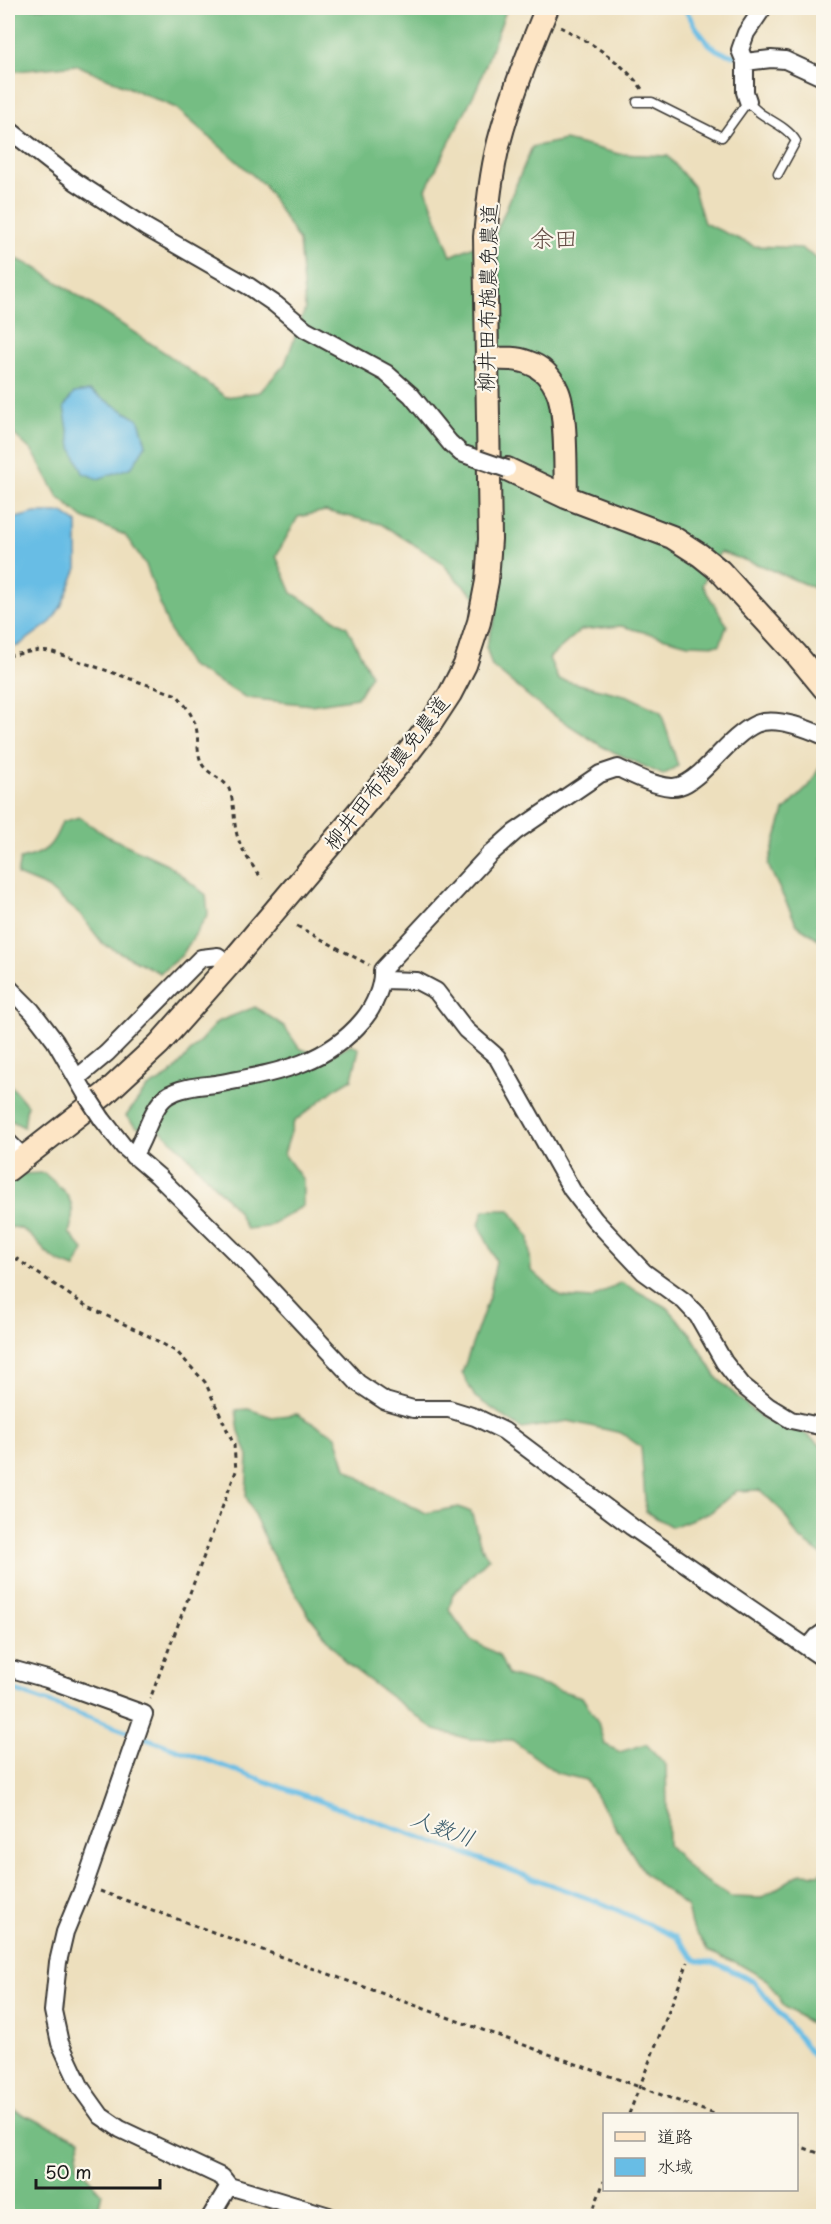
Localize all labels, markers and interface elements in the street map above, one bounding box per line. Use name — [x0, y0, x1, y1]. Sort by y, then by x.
street label: 柳井田布施農免農道 — [468, 203, 504, 393]
district label: 余田 — [530, 219, 578, 255]
street label: 柳井田布施農免農道 — [315, 687, 456, 856]
water label: 人数川 — [407, 1800, 480, 1853]
legend — [603, 2113, 798, 2191]
text: 道路 — [657, 2122, 693, 2149]
scale bar — [36, 2152, 160, 2190]
text: 水域 — [657, 2152, 693, 2179]
text: 50 m — [45, 2158, 92, 2185]

